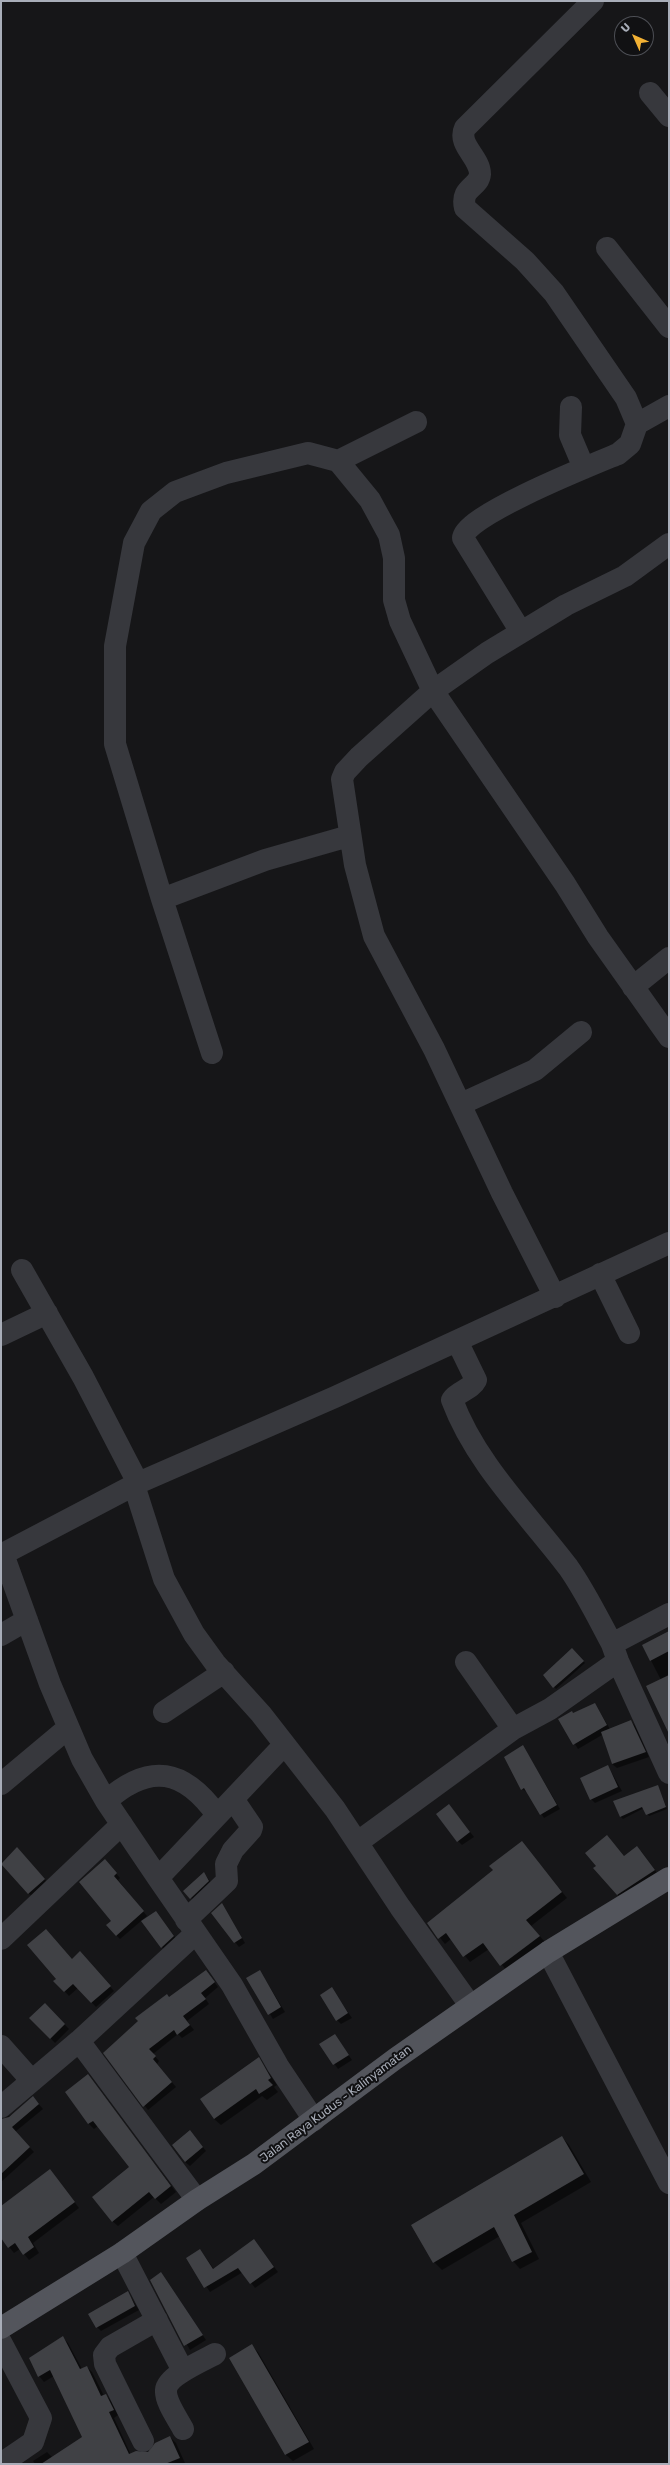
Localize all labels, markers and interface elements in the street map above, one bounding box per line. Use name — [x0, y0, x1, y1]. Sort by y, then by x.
north arrow — [614, 16, 654, 56]
text: U — [618, 20, 633, 35]
street label: Jalan Raya Kudus - Kalinyamatan — [257, 2042, 415, 2166]

